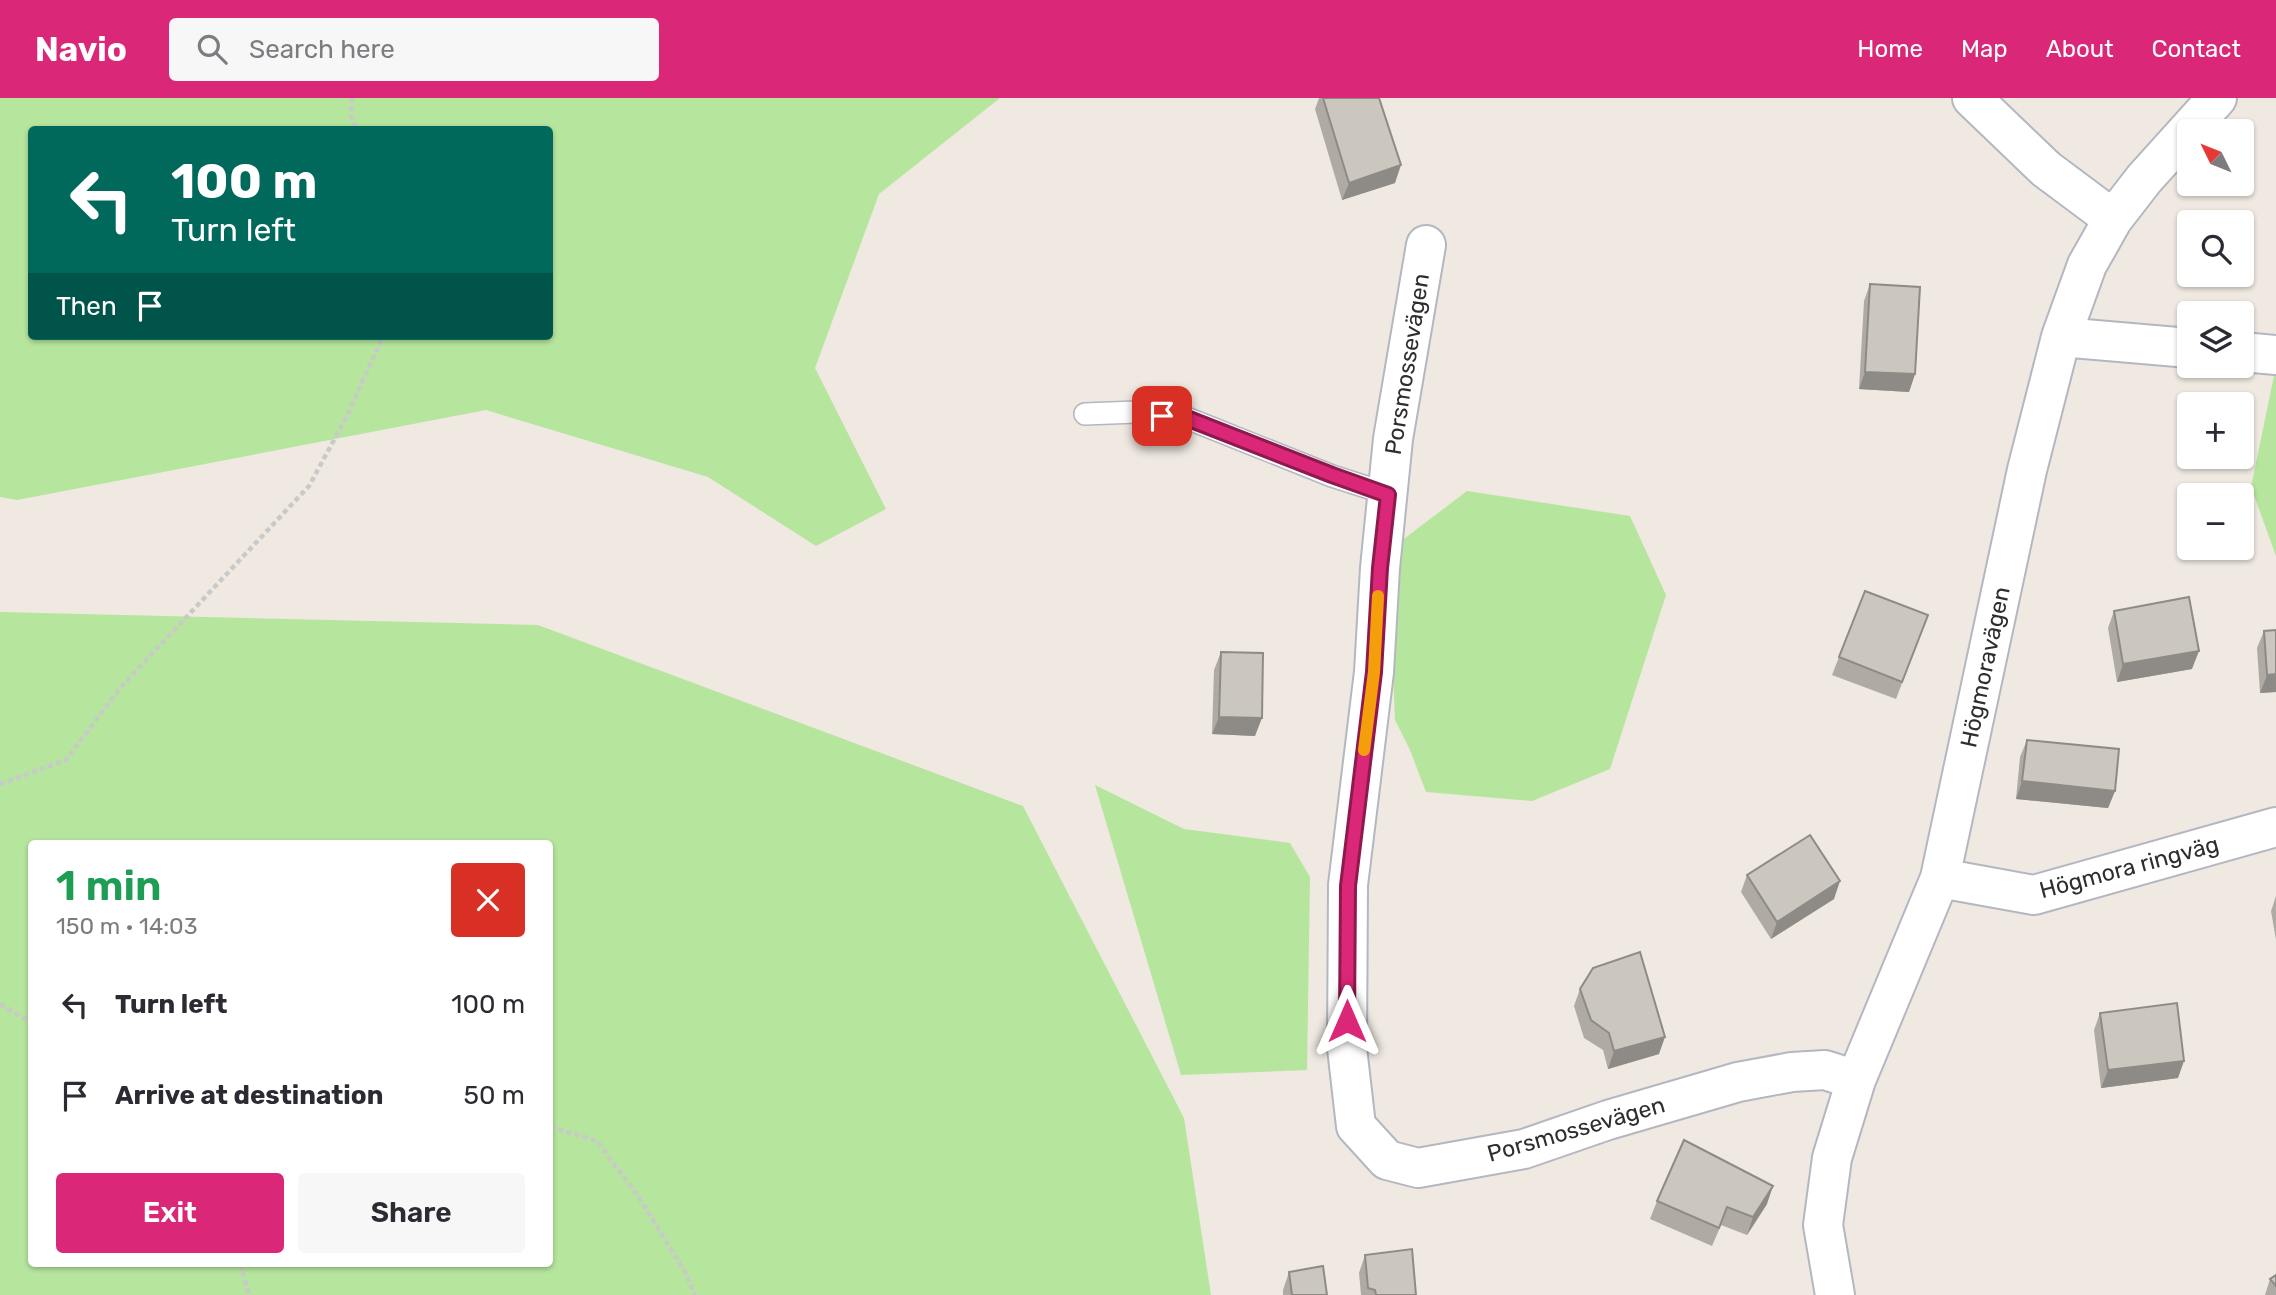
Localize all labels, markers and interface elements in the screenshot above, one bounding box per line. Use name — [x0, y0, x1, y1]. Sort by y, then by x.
search box — [169, 18, 659, 81]
text: Navio — [35, 30, 127, 69]
icon: search — [193, 30, 231, 68]
text: Search here — [249, 34, 395, 65]
text: Home — [1857, 35, 1923, 63]
text: Map — [1961, 35, 2008, 63]
text: About — [2046, 35, 2114, 63]
text: Contact — [2152, 35, 2241, 63]
north arrow — [2177, 119, 2254, 196]
map controls — [2177, 119, 2254, 560]
text: 100 m — [171, 152, 317, 210]
icon: left — [56, 154, 147, 245]
button: search — [2177, 210, 2254, 287]
text: Turn left — [171, 211, 296, 249]
street label: Porsmossevägen — [1379, 271, 1435, 457]
icon: arrive — [131, 287, 169, 325]
text: Then — [56, 291, 117, 322]
button: layers — [2177, 301, 2254, 378]
pin — [1132, 386, 1192, 446]
button: + — [2177, 392, 2254, 469]
icon: arrive — [1143, 397, 1181, 435]
button: − — [2177, 483, 2254, 560]
street label: Högmoravägen — [1954, 584, 2016, 750]
street label: Högmora ringväg — [2036, 830, 2222, 904]
text: 1 min — [56, 861, 162, 911]
button: close — [451, 863, 525, 937]
text: 150 m · 14:03 — [56, 912, 198, 940]
position arrow — [1310, 984, 1384, 1058]
icon: left — [56, 986, 94, 1024]
text: Turn left — [115, 989, 227, 1020]
text: 100 m — [451, 989, 525, 1020]
icon: arrive — [56, 1077, 94, 1115]
text: Arrive at destination — [115, 1080, 383, 1111]
text: 50 m — [464, 1080, 525, 1111]
street label: Porsmossevägen — [1484, 1090, 1668, 1168]
button: Exit — [56, 1173, 284, 1253]
button: Share — [298, 1173, 525, 1253]

